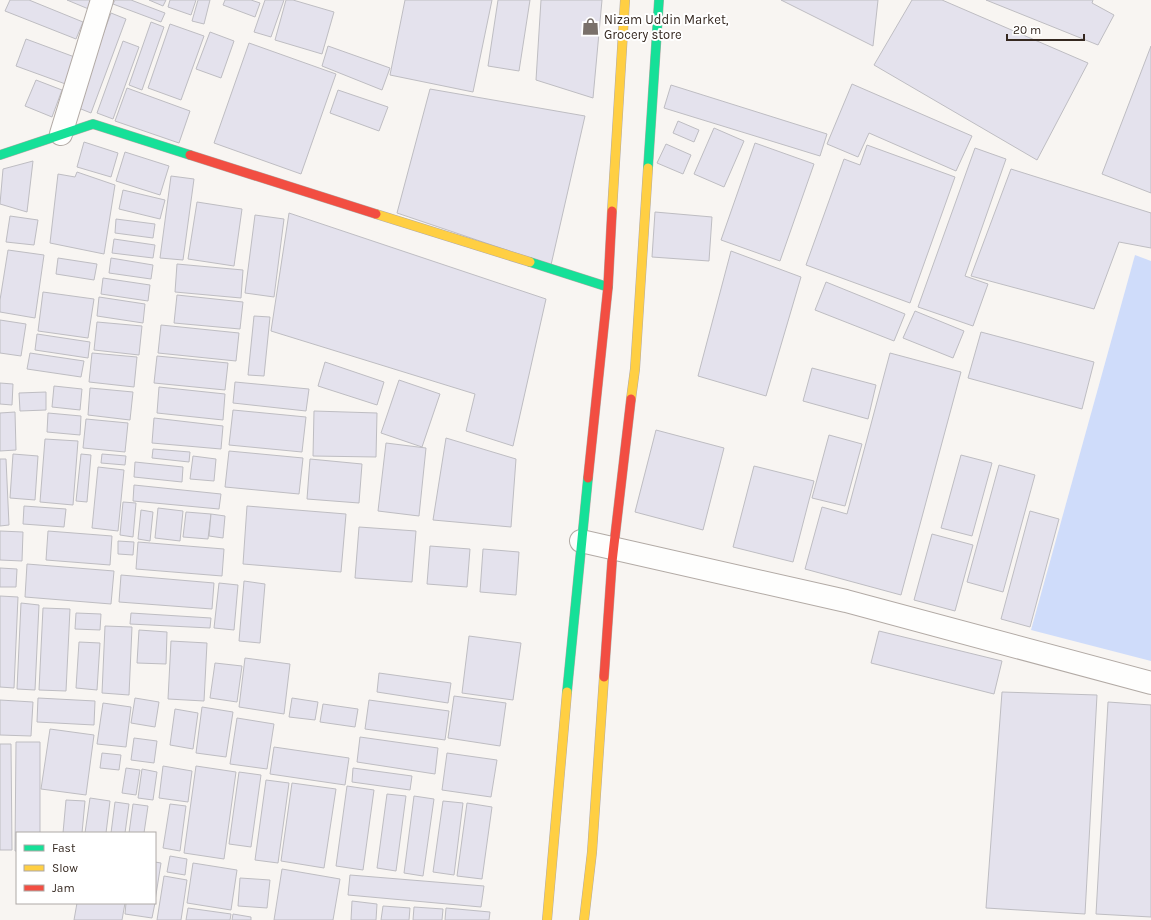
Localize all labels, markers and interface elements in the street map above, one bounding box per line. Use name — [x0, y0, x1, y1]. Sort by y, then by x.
place label: Nizam Uddin Market, Grocery store — [604, 12, 729, 42]
shop icon: Nizam Uddin Market, Grocery store — [581, 16, 601, 36]
scale bar — [1007, 16, 1084, 42]
text: 20 m — [1013, 23, 1041, 37]
legend — [16, 832, 156, 904]
text: Fast — [52, 841, 76, 855]
text: Slow — [52, 861, 78, 875]
text: Jam — [52, 881, 75, 895]

